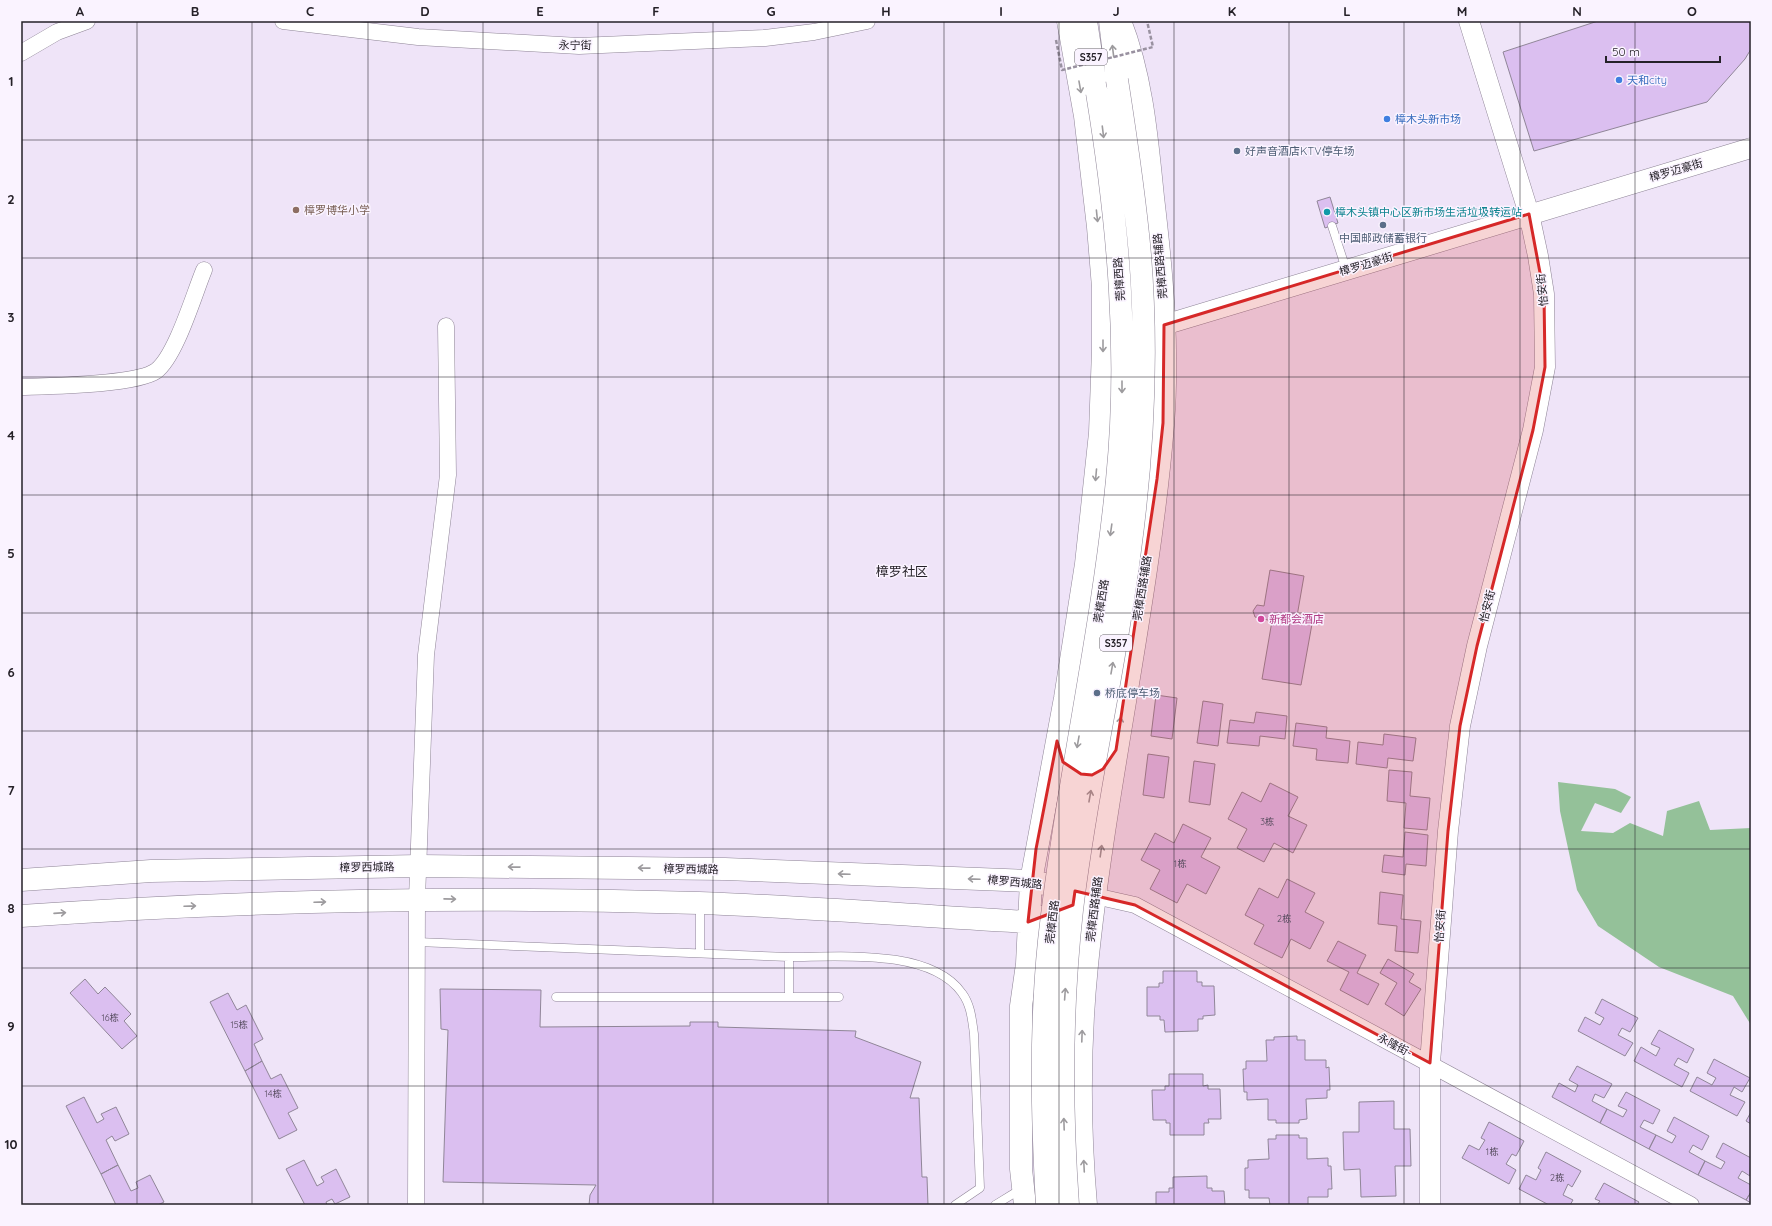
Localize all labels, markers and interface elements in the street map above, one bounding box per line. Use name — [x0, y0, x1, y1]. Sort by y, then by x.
text: A — [76, 3, 85, 19]
text: B — [191, 3, 199, 19]
text: C — [306, 3, 314, 19]
text: D — [420, 3, 430, 19]
text: E — [536, 3, 544, 19]
text: F — [652, 3, 660, 19]
text: G — [766, 3, 776, 19]
text: H — [881, 3, 891, 19]
text: I — [999, 3, 1003, 19]
text: J — [1112, 3, 1120, 19]
text: K — [1228, 3, 1237, 19]
text: L — [1343, 3, 1351, 19]
text: M — [1457, 3, 1467, 19]
text: N — [1572, 3, 1582, 19]
text: O — [1687, 3, 1697, 19]
street label: 永宁街 — [558, 38, 592, 52]
scale bar — [1606, 38, 1720, 64]
text: 50 m — [1612, 44, 1640, 59]
one-way arrow — [1110, 45, 1117, 58]
road number: S357 — [1075, 49, 1107, 65]
text: 1 — [8, 73, 14, 89]
place label: 天和city — [1627, 73, 1667, 87]
marker: 天和city — [1614, 75, 1624, 85]
one-way arrow — [1076, 80, 1084, 93]
place label: 樟木头新市场 — [1395, 112, 1461, 126]
marker: 樟木头新市场 — [1382, 114, 1392, 124]
one-way arrow — [1099, 125, 1107, 138]
place label: 好声音酒店KTV停车场 — [1245, 144, 1355, 158]
marker: 好声音酒店KTV停车场 — [1232, 146, 1242, 156]
street label: 樟罗迈豪街 — [1648, 156, 1704, 184]
text: 2 — [7, 191, 15, 207]
place label: 樟罗博华小学 — [304, 203, 370, 217]
marker: 樟罗博华小学 — [291, 205, 301, 215]
place label: 樟木头镇中心区新市场生活垃圾转运站 — [1335, 205, 1522, 219]
marker: 樟木头镇中心区新市场生活垃圾转运站 — [1322, 207, 1332, 217]
one-way arrow — [1093, 209, 1101, 222]
marker: 中国邮政储蓄银行 — [1378, 220, 1388, 230]
place label: 中国邮政储蓄银行 — [1339, 231, 1427, 245]
street label: 莞樟西路辅路 — [1150, 233, 1170, 299]
street label: 樟罗迈豪街 — [1338, 249, 1394, 279]
street label: 莞樟西路 — [1110, 257, 1128, 301]
street label: 怡安街 — [1533, 273, 1551, 307]
text: 3 — [8, 309, 15, 325]
one-way arrow — [1099, 339, 1107, 352]
one-way arrow — [1118, 380, 1126, 393]
text: 4 — [7, 427, 15, 443]
one-way arrow — [1092, 468, 1099, 481]
one-way arrow — [1107, 524, 1115, 537]
text: 5 — [7, 545, 15, 561]
street label: 莞樟西路辅路 — [1130, 554, 1154, 622]
district label: 樟罗社区 — [876, 563, 928, 579]
street label: 莞樟西路 — [1091, 578, 1111, 624]
street label: 怡安街 — [1476, 588, 1498, 624]
place label: 新都会酒店 — [1269, 612, 1324, 626]
marker: 新都会酒店 — [1256, 614, 1266, 624]
road number: S357 — [1100, 635, 1132, 651]
one-way arrow — [1108, 662, 1116, 675]
text: 6 — [7, 664, 15, 680]
place label: 桥底停车场 — [1105, 686, 1160, 700]
marker: 桥底停车场 — [1092, 688, 1102, 698]
one-way arrow — [1116, 717, 1124, 730]
one-way arrow — [1074, 735, 1082, 748]
text: 7 — [7, 782, 15, 798]
one-way arrow — [1086, 790, 1094, 803]
house number: 3栋 — [1260, 816, 1274, 827]
one-way arrow — [1097, 845, 1105, 858]
house number: 1栋 — [1174, 858, 1186, 869]
street label: 樟罗西城路 — [339, 860, 395, 874]
street label: 樟罗西城路 — [663, 862, 719, 876]
one-way arrow — [508, 863, 521, 870]
one-way arrow — [638, 864, 651, 872]
one-way arrow — [838, 870, 851, 877]
street label: 樟罗西城路 — [987, 873, 1043, 891]
one-way arrow — [968, 875, 981, 882]
street label: 莞樟西路辅路 — [1083, 875, 1105, 943]
one-way arrow — [443, 896, 456, 903]
one-way arrow — [313, 898, 326, 906]
street label: 莞樟西路 — [1042, 899, 1062, 945]
text: 8 — [7, 900, 15, 916]
one-way arrow — [183, 902, 196, 909]
street label: 怡安街 — [1432, 909, 1448, 943]
one-way arrow — [53, 910, 66, 917]
house number: 2栋 — [1277, 913, 1291, 924]
one-way arrow — [1061, 988, 1068, 1001]
house number: 16栋 — [101, 1012, 119, 1023]
text: 9 — [7, 1018, 15, 1034]
house number: 15栋 — [230, 1019, 248, 1030]
one-way arrow — [1078, 1030, 1086, 1043]
street label: 永隆街- — [1375, 1030, 1415, 1060]
house number: 14栋 — [265, 1088, 281, 1099]
one-way arrow — [1060, 1118, 1068, 1131]
text: 10 — [4, 1136, 18, 1152]
house number: 1栋 — [1486, 1146, 1498, 1157]
one-way arrow — [1080, 1160, 1087, 1173]
house number: 2栋 — [1550, 1172, 1564, 1183]

